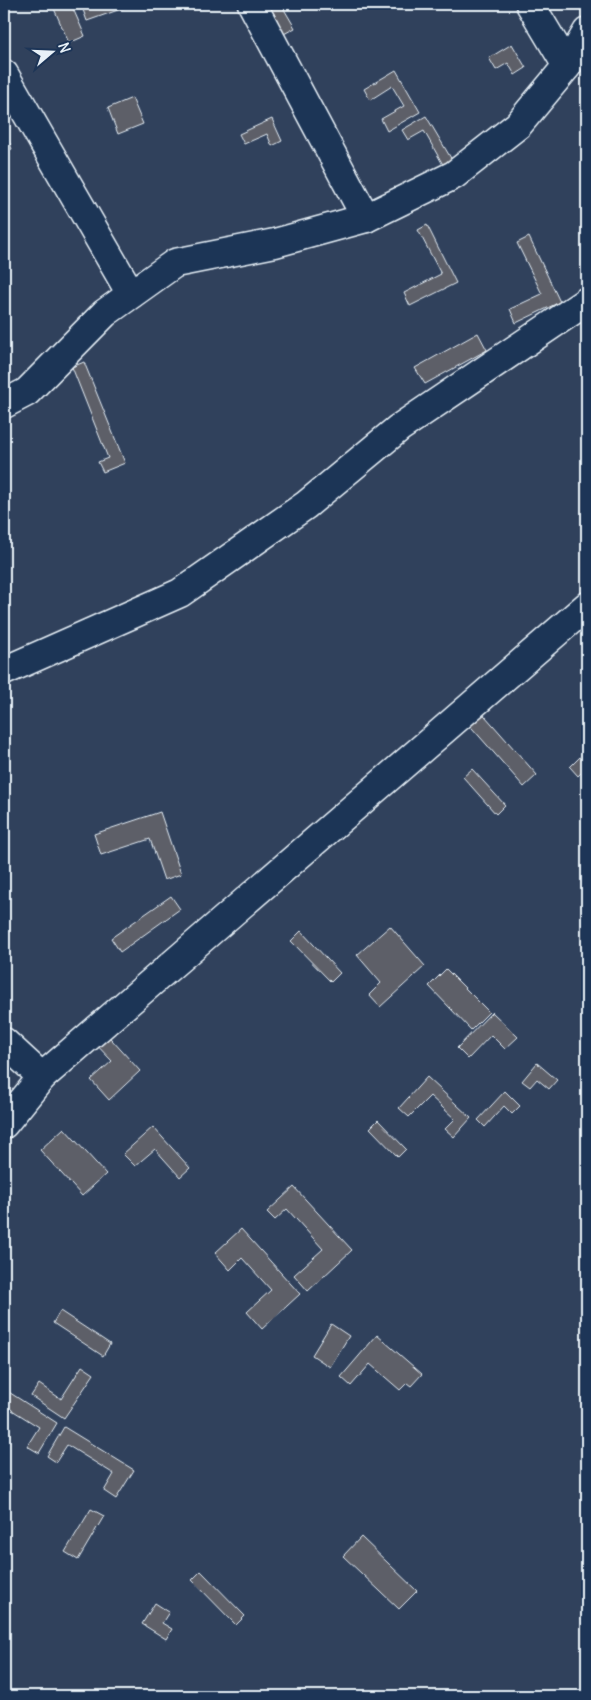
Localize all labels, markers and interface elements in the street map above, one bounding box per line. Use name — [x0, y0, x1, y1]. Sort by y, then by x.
north arrow — [28, 28, 78, 78]
text: N — [54, 40, 74, 55]

